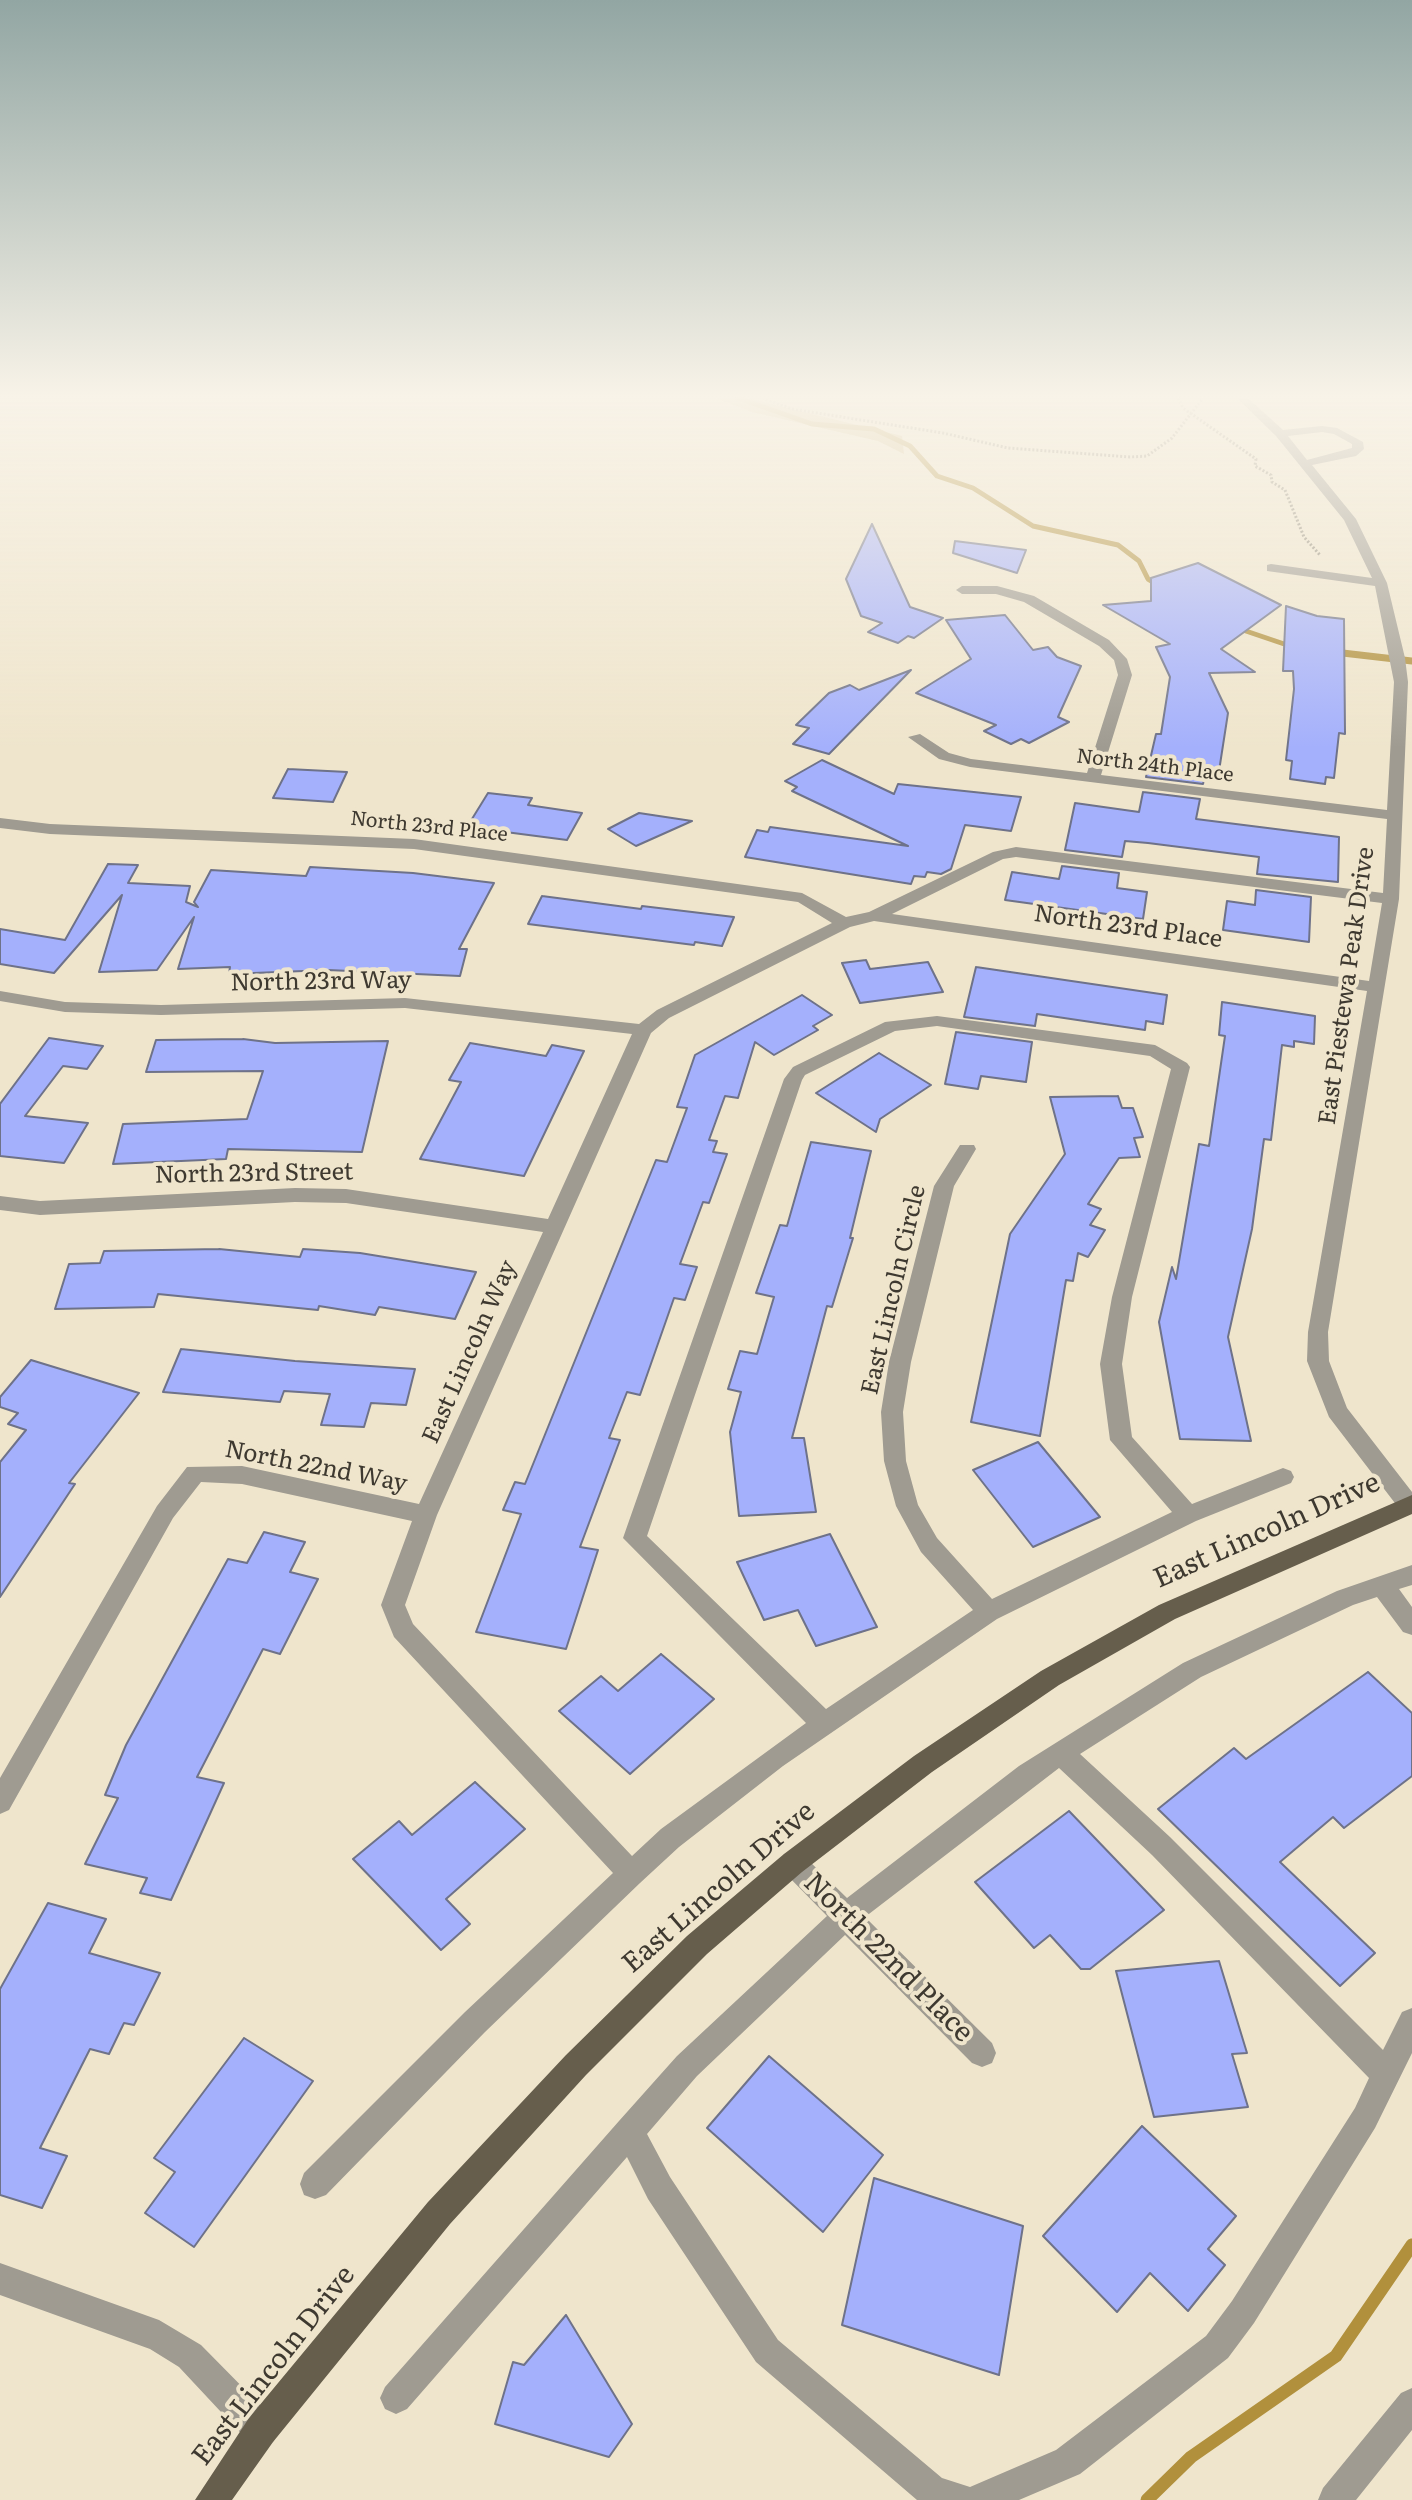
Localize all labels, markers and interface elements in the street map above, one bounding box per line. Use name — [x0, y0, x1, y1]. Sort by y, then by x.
street label: North 24th Place — [1075, 744, 1235, 788]
street label: North 23rd Place — [349, 807, 509, 847]
street label: East Piestewa Peak Drive — [1313, 845, 1381, 1127]
street label: North 23rd Place — [1032, 900, 1224, 954]
street label: North 23rd Way — [230, 966, 412, 998]
street label: North 23rd Street — [154, 1158, 354, 1190]
street label: East Lincoln Circle — [856, 1182, 932, 1398]
street label: East Lincoln Way — [417, 1256, 523, 1448]
street label: North 22nd Way — [222, 1435, 410, 1499]
street label: East Lincoln Drive — [1149, 1466, 1385, 1596]
street label: East Lincoln Drive — [616, 1795, 822, 1981]
street label: North 22nd Place — [796, 1866, 980, 2050]
street label: East Lincoln Drive — [186, 2259, 362, 2473]

